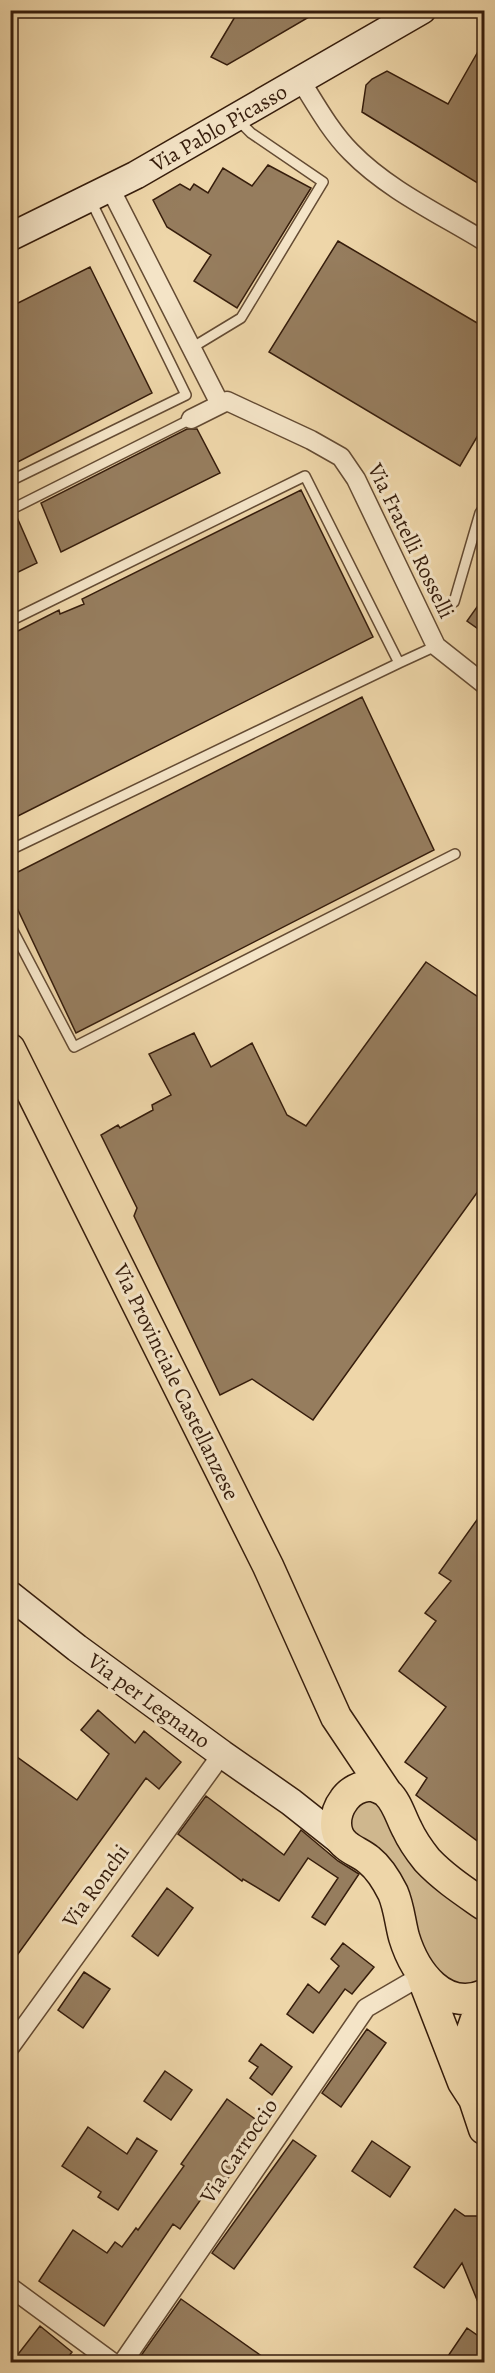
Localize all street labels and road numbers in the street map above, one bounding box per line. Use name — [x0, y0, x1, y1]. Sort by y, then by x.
street label: Via Pablo Picasso — [144, 77, 293, 180]
street label: Via Fratelli Rosselli — [360, 457, 462, 624]
street label: Via Provinciale Castellanzese — [105, 1258, 246, 1505]
street label: Via per Legnano — [81, 1646, 216, 1756]
street label: Via Ronchi — [55, 1838, 136, 1935]
street label: Via Carroccio — [192, 2093, 285, 2210]

